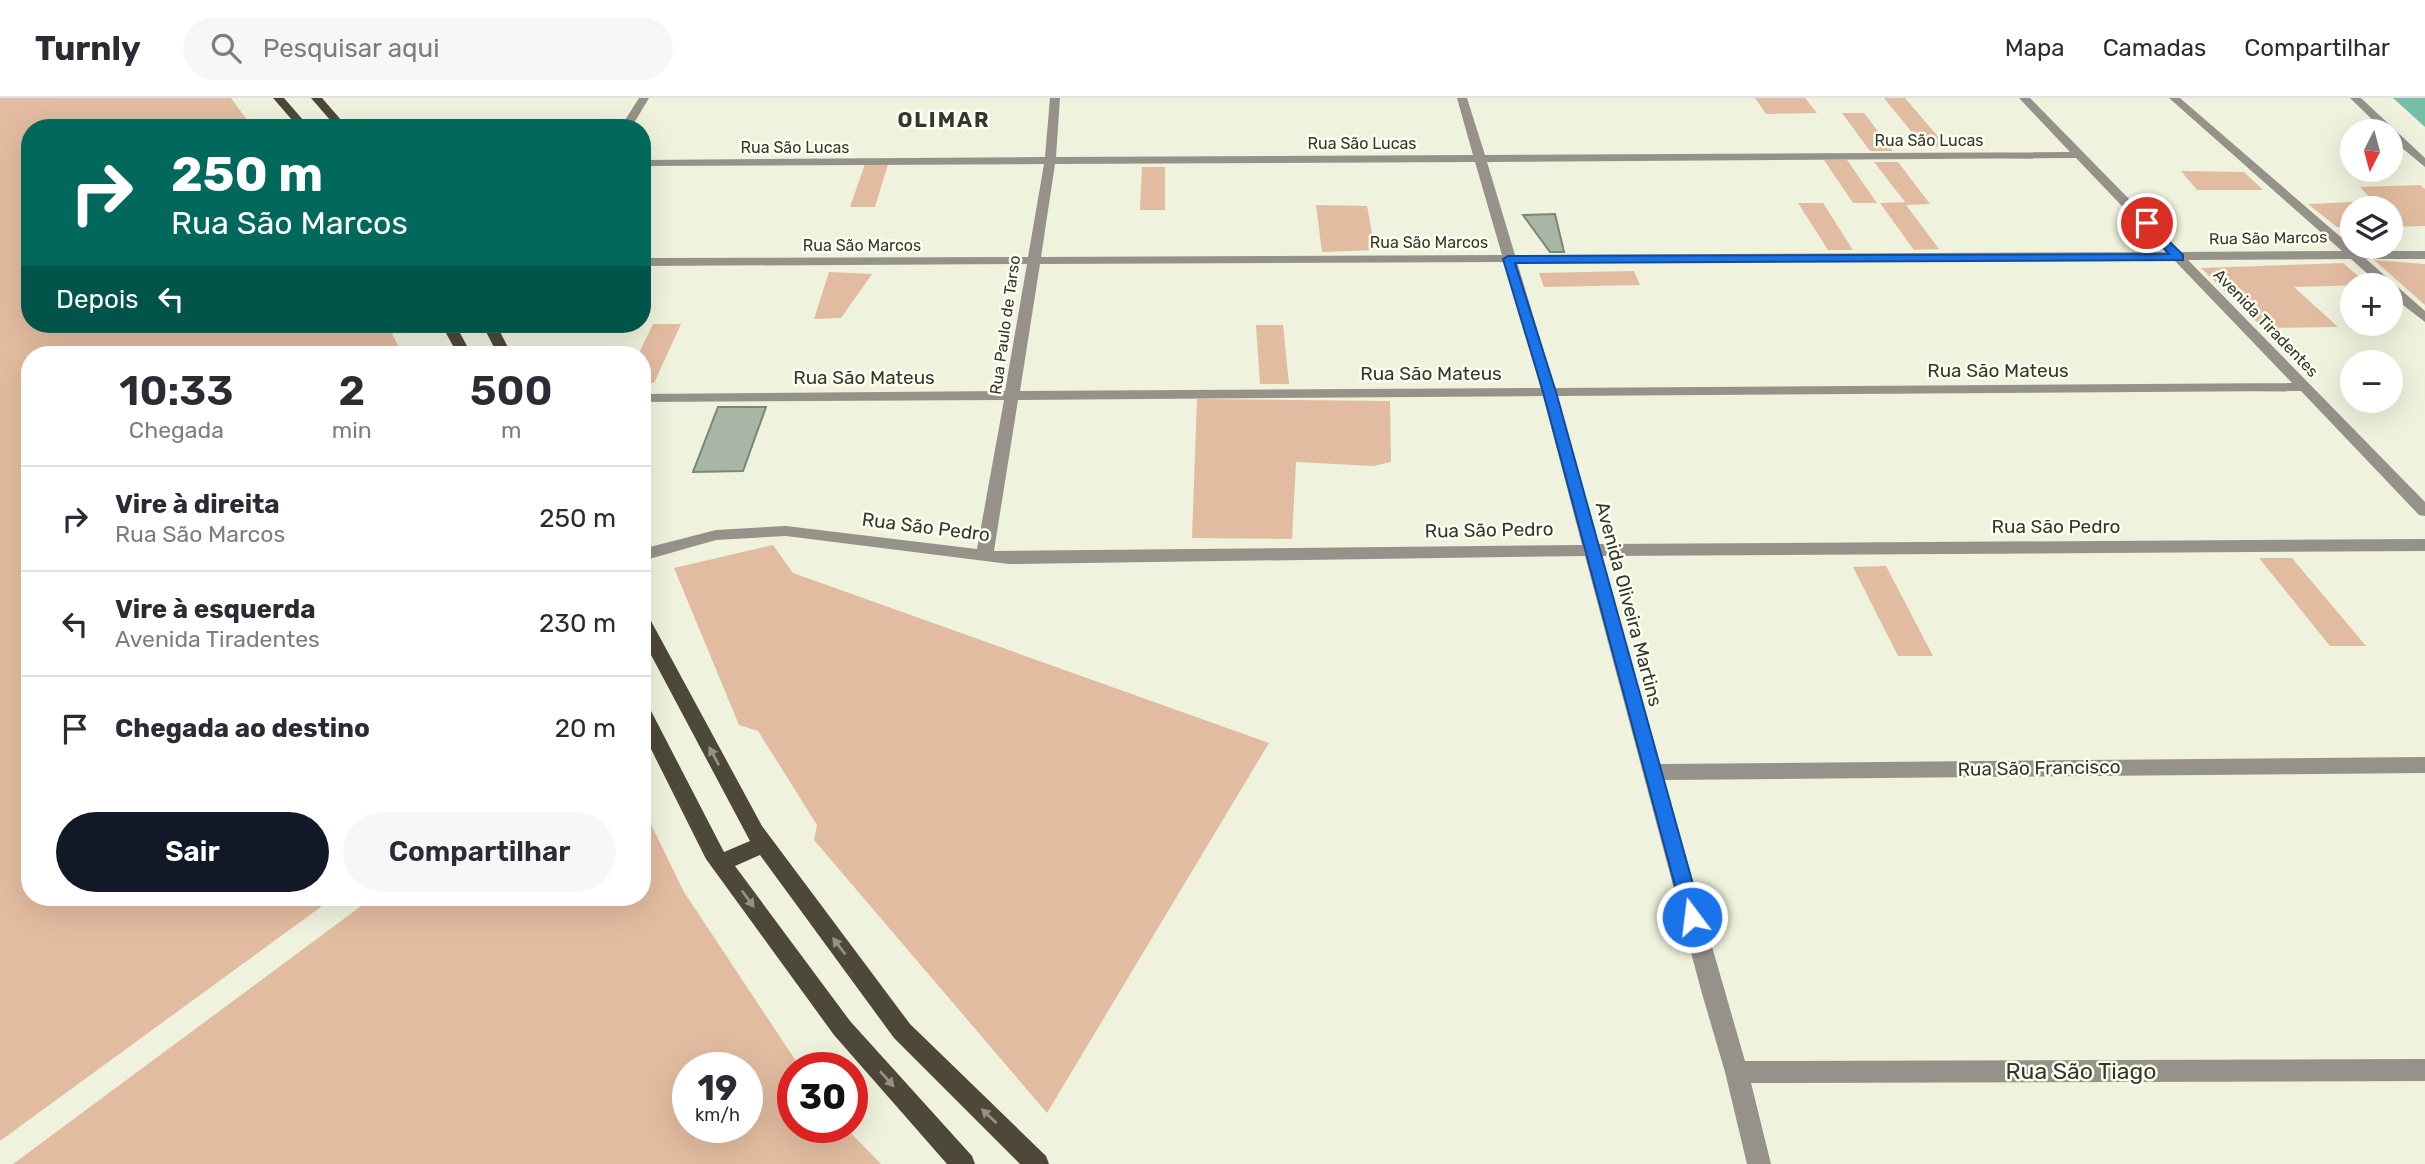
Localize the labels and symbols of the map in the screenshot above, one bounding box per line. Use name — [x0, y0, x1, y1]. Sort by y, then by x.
district label: OLIMAR — [897, 107, 991, 132]
north arrow — [2340, 119, 2403, 182]
street label: Rua São Lucas — [1875, 131, 1983, 150]
street label: Rua São Lucas — [1308, 134, 1416, 153]
street label: Rua São Lucas — [741, 138, 849, 157]
pin — [2117, 193, 2177, 253]
street label: Rua São Marcos — [2209, 227, 2327, 249]
street label: Rua São Marcos — [1370, 233, 1488, 252]
street label: Rua São Marcos — [803, 236, 921, 255]
street label: Rua Paulo de Tarso — [986, 254, 1024, 396]
street label: Avenida Tiradentes — [2210, 265, 2322, 381]
street label: Rua São Mateus — [1927, 359, 2069, 382]
street label: Rua São Mateus — [1360, 362, 1502, 385]
street label: Rua São Mateus — [793, 366, 935, 389]
street label: Avenida Oliveira Martins — [1591, 499, 1667, 709]
street label: Rua São Pedro — [861, 508, 991, 546]
street label: Rua São Pedro — [1992, 515, 2120, 538]
street label: Rua São Pedro — [1424, 517, 1554, 543]
one-way arrow — [708, 746, 720, 766]
street label: Rua São Francisco — [1957, 755, 2121, 781]
position arrow — [1655, 880, 1729, 954]
one-way arrow — [741, 890, 755, 909]
one-way arrow — [832, 937, 846, 955]
speed limit sign: 30 — [777, 1052, 868, 1143]
street label: Rua São Tiago — [2006, 1057, 2156, 1085]
one-way arrow — [879, 1070, 895, 1087]
one-way arrow — [980, 1108, 997, 1125]

